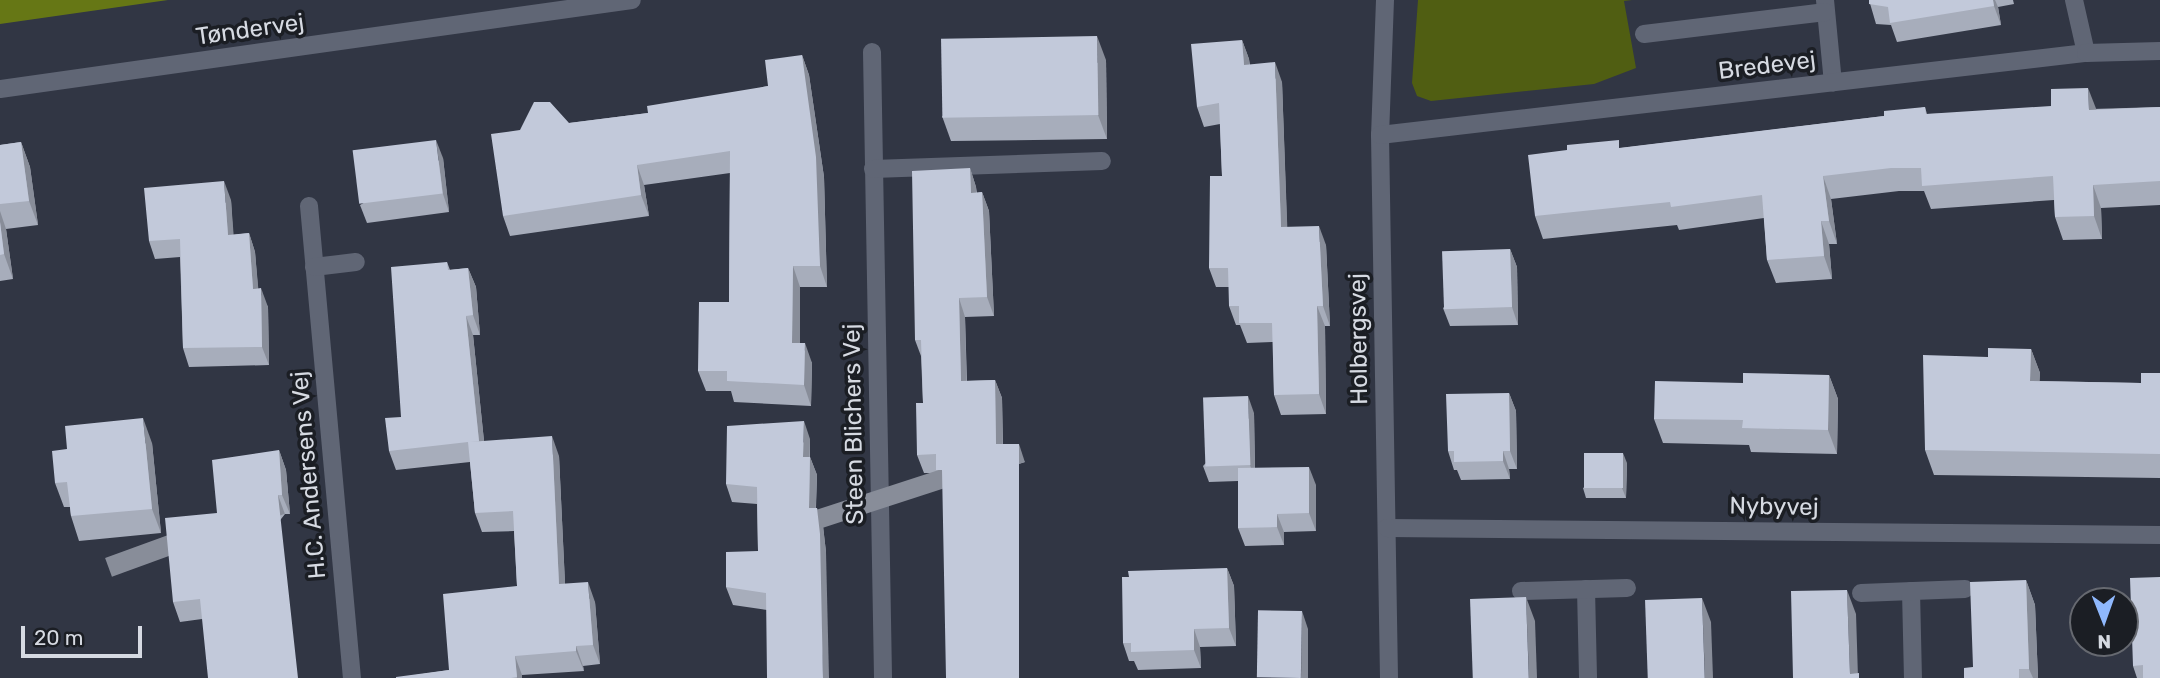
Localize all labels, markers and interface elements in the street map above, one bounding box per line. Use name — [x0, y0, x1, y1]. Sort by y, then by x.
street label: Tøndervej — [194, 8, 306, 52]
street label: Bredevej — [1717, 46, 1817, 86]
street label: Holbergsvej — [1343, 273, 1375, 405]
street label: Steen Blichers Vej — [838, 323, 870, 525]
street label: H.C. Andersens Vej — [286, 369, 332, 581]
street label: Nybyvej — [1729, 492, 1819, 522]
north arrow — [2069, 587, 2139, 657]
scale bar — [24, 612, 145, 656]
text: 20 m — [34, 625, 83, 650]
text: N — [2097, 630, 2111, 653]

